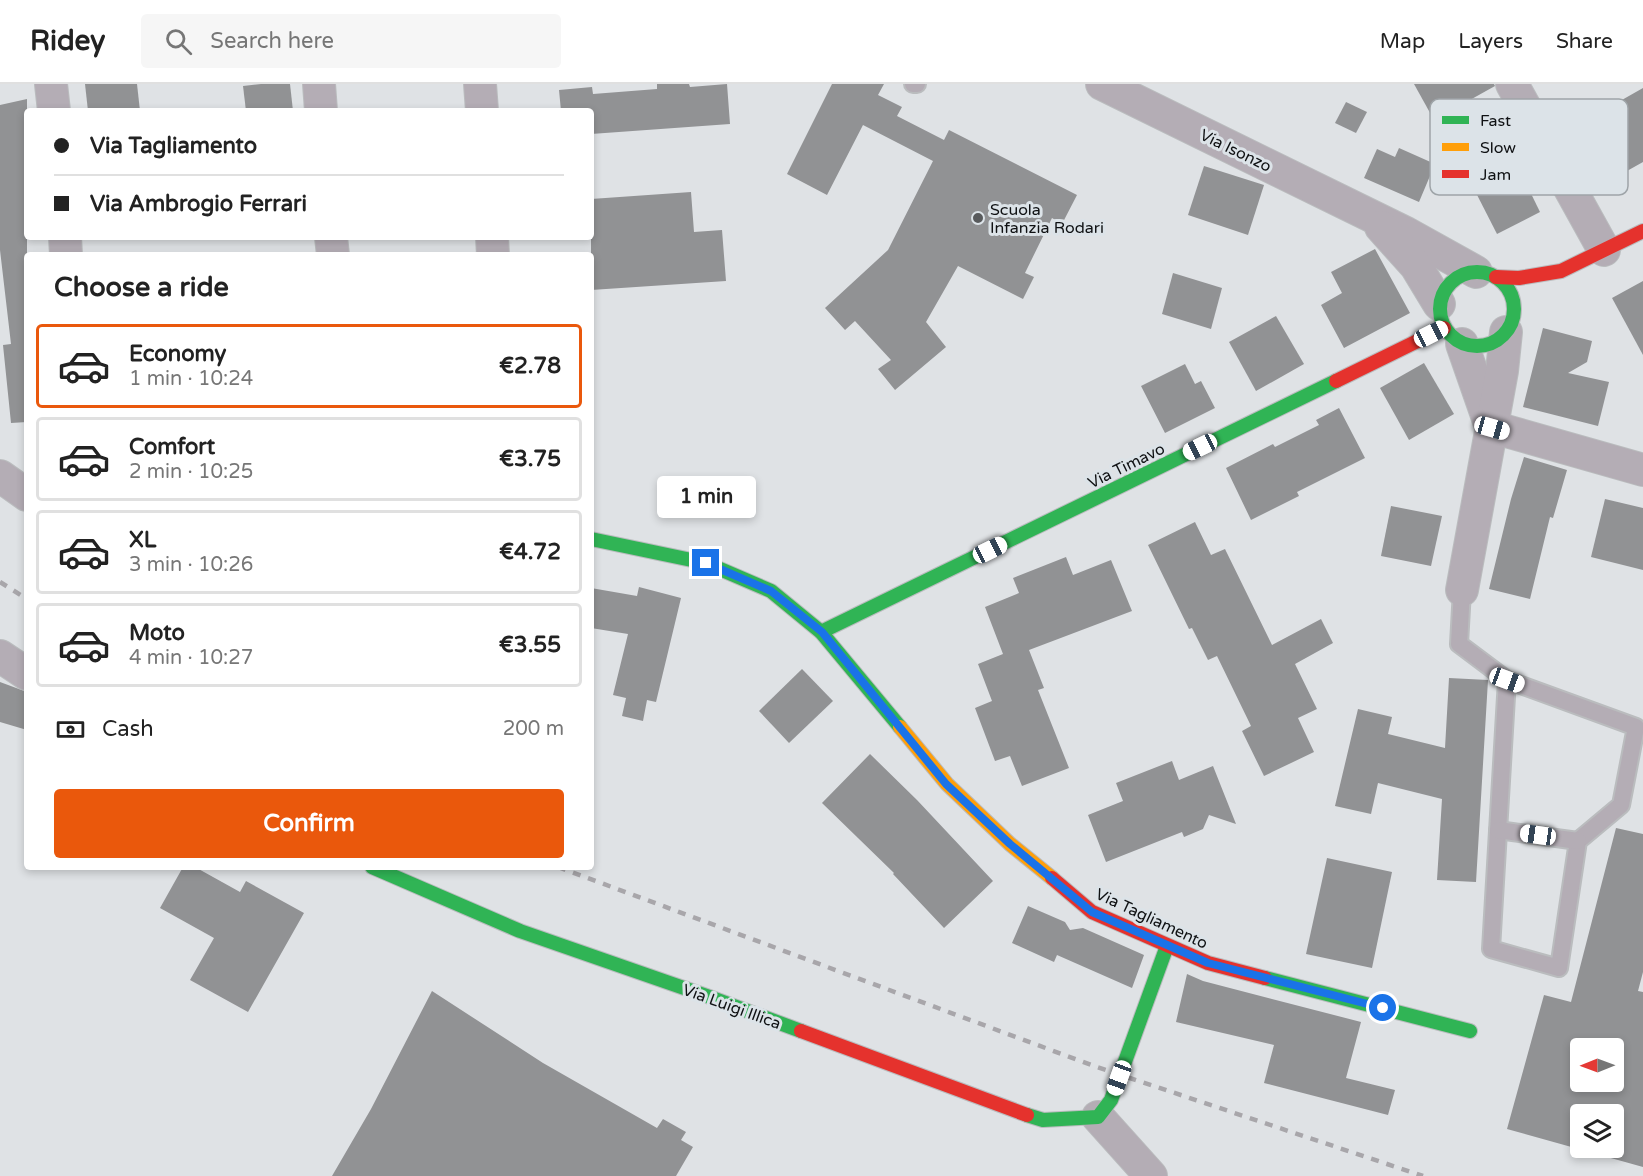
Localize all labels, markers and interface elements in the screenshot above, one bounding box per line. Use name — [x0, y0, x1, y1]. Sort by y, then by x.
search box — [141, 14, 561, 68]
text: Ridey — [30, 24, 105, 58]
icon: search — [162, 25, 195, 58]
text: Search here — [210, 28, 334, 54]
text: Map — [1380, 29, 1425, 54]
text: Layers — [1458, 29, 1523, 54]
text: Share — [1556, 29, 1613, 54]
legend — [1430, 99, 1628, 195]
text: Fast — [1480, 111, 1511, 131]
street label: Via Isonzo — [1196, 125, 1275, 177]
text: Via Tagliamento — [90, 133, 257, 159]
text: Slow — [1480, 138, 1516, 158]
text: Jam — [1480, 165, 1511, 185]
text: Via Ambrogio Ferrari — [90, 191, 307, 217]
place label: Scuola Infanzia Rodari — [990, 200, 1104, 238]
marker: Scuola Infanzia Rodari — [971, 211, 985, 225]
text: Choose a ride — [54, 271, 229, 304]
car — [1411, 318, 1451, 350]
icon: car — [57, 339, 111, 393]
text: Economy — [129, 341, 226, 367]
text: €2.78 — [499, 353, 561, 379]
text: 1 min · 10:24 — [129, 367, 253, 391]
car — [1472, 414, 1512, 442]
car — [1180, 431, 1220, 463]
icon: car — [57, 432, 111, 486]
text: Comfort — [129, 434, 215, 460]
street label: Via Timavo — [1085, 439, 1168, 493]
text: €3.75 — [499, 446, 561, 472]
text: 2 min · 10:25 — [129, 460, 253, 484]
callout: 1 min — [656, 476, 756, 518]
text: 1 min — [680, 485, 733, 509]
icon: car — [57, 525, 111, 579]
text: XL — [129, 527, 156, 553]
car — [970, 534, 1010, 566]
text: €4.72 — [499, 539, 561, 565]
route end — [692, 549, 719, 576]
text: 3 min · 10:26 — [129, 553, 253, 577]
icon: car — [57, 618, 111, 672]
text: Moto — [129, 620, 185, 646]
text: €3.55 — [499, 632, 561, 658]
text: 4 min · 10:27 — [129, 646, 253, 670]
car — [1487, 665, 1527, 695]
icon: cash — [54, 713, 87, 746]
text: Cash — [102, 716, 154, 742]
text: 200 m — [503, 717, 564, 741]
button: Confirm — [54, 789, 564, 858]
car — [1519, 824, 1557, 846]
street label: Via Tagliamento — [1092, 884, 1211, 954]
street label: Via Luigi Illica — [680, 980, 784, 1034]
route start — [1369, 994, 1396, 1021]
north arrow — [1570, 1038, 1624, 1092]
map controls — [1570, 1038, 1624, 1158]
car — [1104, 1058, 1134, 1098]
button: layers — [1570, 1104, 1624, 1158]

